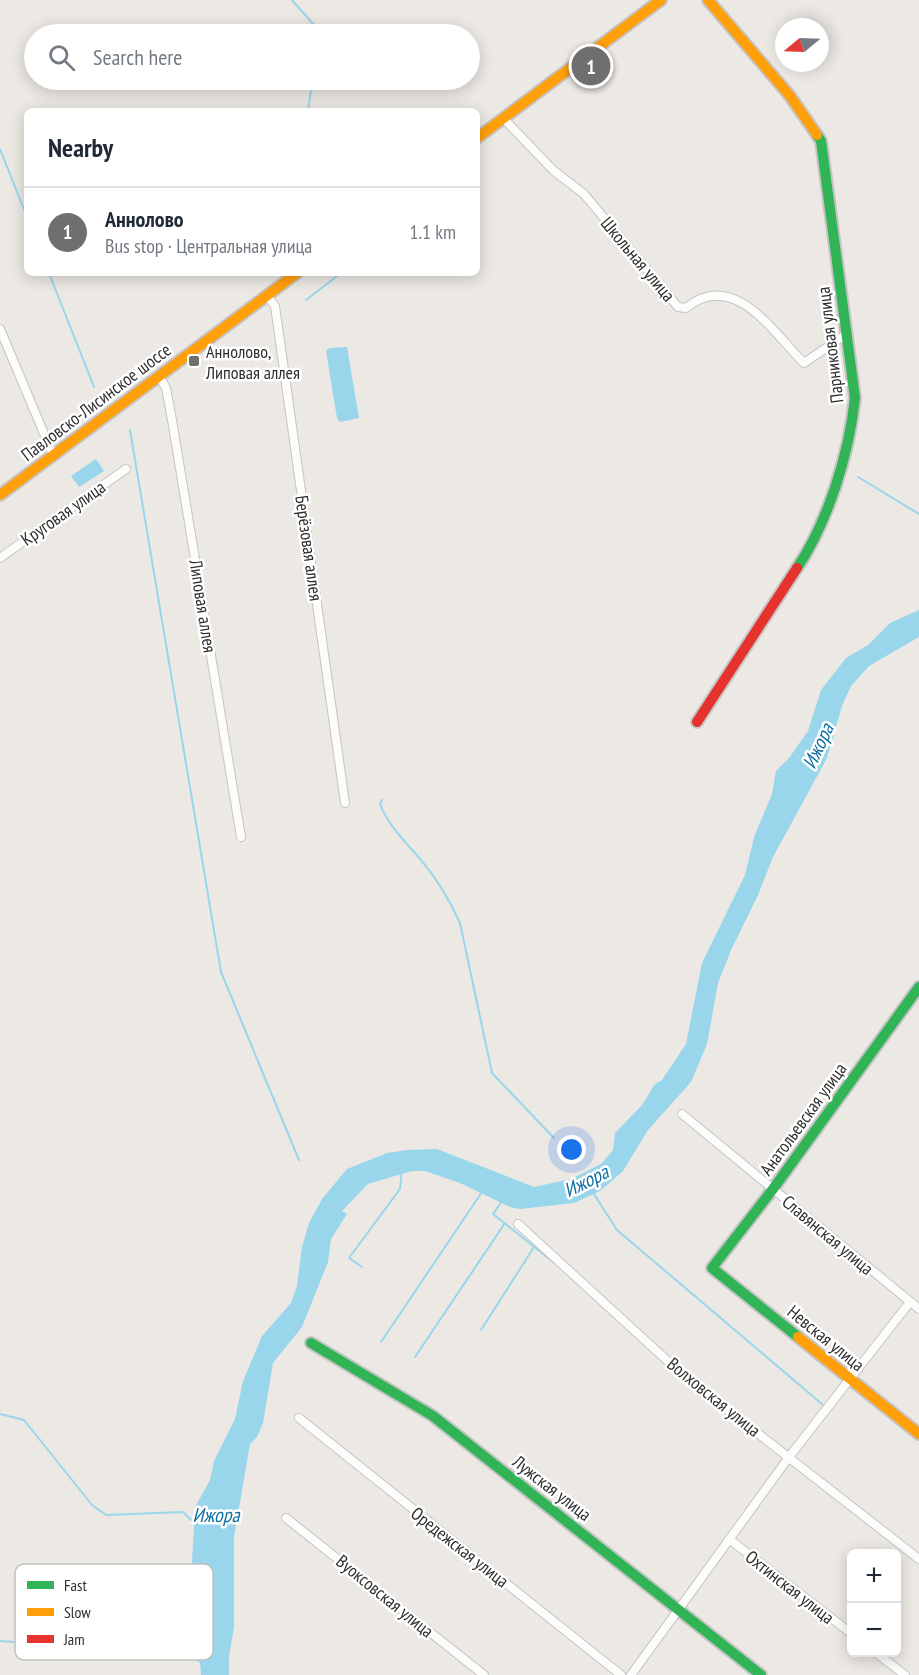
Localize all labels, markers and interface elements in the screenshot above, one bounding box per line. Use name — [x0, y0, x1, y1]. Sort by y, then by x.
north arrow — [775, 18, 829, 72]
search box — [24, 24, 480, 90]
icon: search — [45, 41, 78, 74]
text: Search here — [93, 43, 182, 71]
pin: 1 — [572, 44, 610, 88]
text: Nearby — [48, 131, 113, 164]
text: Аннолово — [105, 205, 184, 233]
street label: Школьная улица — [596, 212, 680, 306]
text: 1 — [63, 219, 72, 245]
text: 1.1 km — [409, 219, 456, 245]
text: Bus stop · Центральная улица — [105, 233, 312, 259]
street label: Парниковая улица — [811, 286, 849, 404]
street label: Павловско-Лисинское шоссе — [16, 338, 176, 466]
place label: Аннолово, Липовая аллея — [205, 340, 300, 384]
marker: Аннолово, Липовая аллея — [187, 354, 201, 368]
street label: Круговая улица — [16, 475, 110, 551]
street label: Берёзовая аллея — [290, 494, 328, 602]
street label: Липовая аллея — [184, 557, 222, 654]
water label: Ижора — [796, 718, 840, 773]
street label: Анатольевская улица — [754, 1058, 852, 1180]
your location — [557, 1135, 586, 1164]
water label: Ижора — [559, 1158, 614, 1203]
street label: Славянская улица — [778, 1190, 878, 1280]
street label: Невская улица — [783, 1300, 869, 1376]
street label: Волховская улица — [662, 1352, 766, 1442]
street label: Лужская улица — [507, 1450, 596, 1526]
water label: Ижора — [193, 1502, 240, 1528]
street label: Оредежская улица — [406, 1502, 514, 1592]
street label: Охтинская улица — [741, 1545, 839, 1629]
map controls — [847, 1549, 901, 1657]
button: + — [847, 1549, 901, 1603]
street label: Вуоксовская улица — [331, 1550, 439, 1642]
legend — [15, 1564, 213, 1660]
text: Fast — [64, 1575, 87, 1595]
text: Slow — [64, 1602, 91, 1622]
button: − — [847, 1603, 901, 1657]
text: Jam — [63, 1629, 85, 1649]

